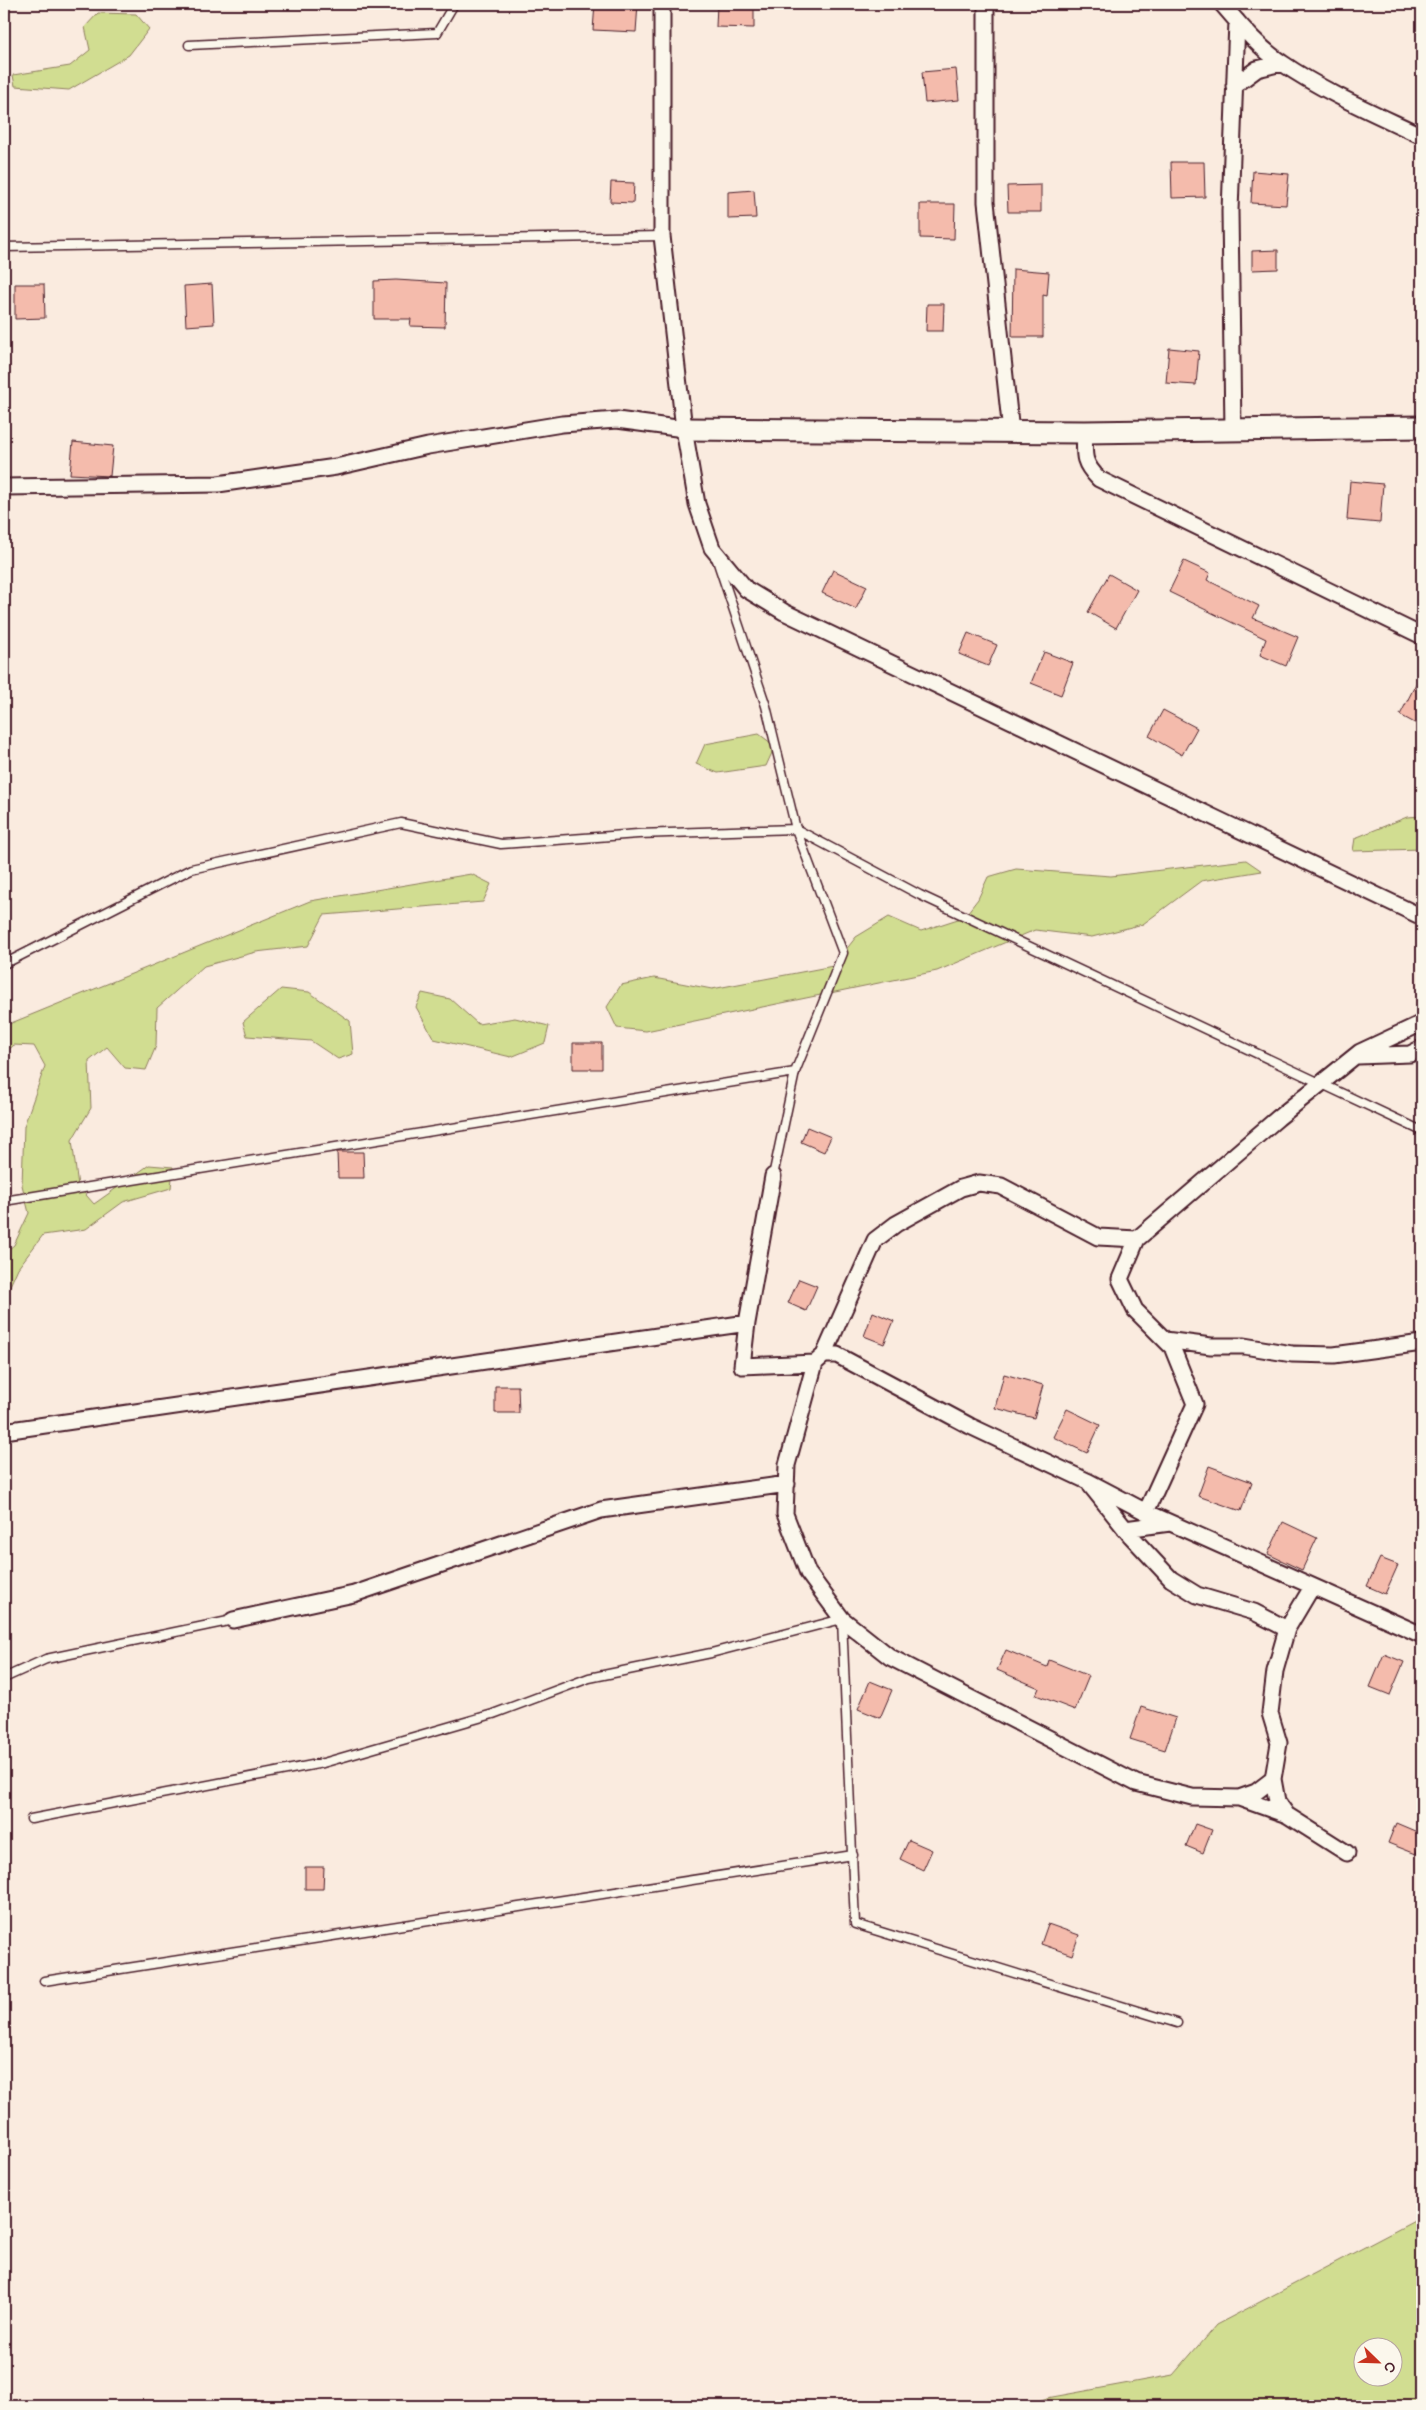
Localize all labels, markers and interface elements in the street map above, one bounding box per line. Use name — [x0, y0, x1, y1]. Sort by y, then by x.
north arrow — [1354, 2338, 1404, 2388]
text: С — [1380, 2359, 1399, 2375]

